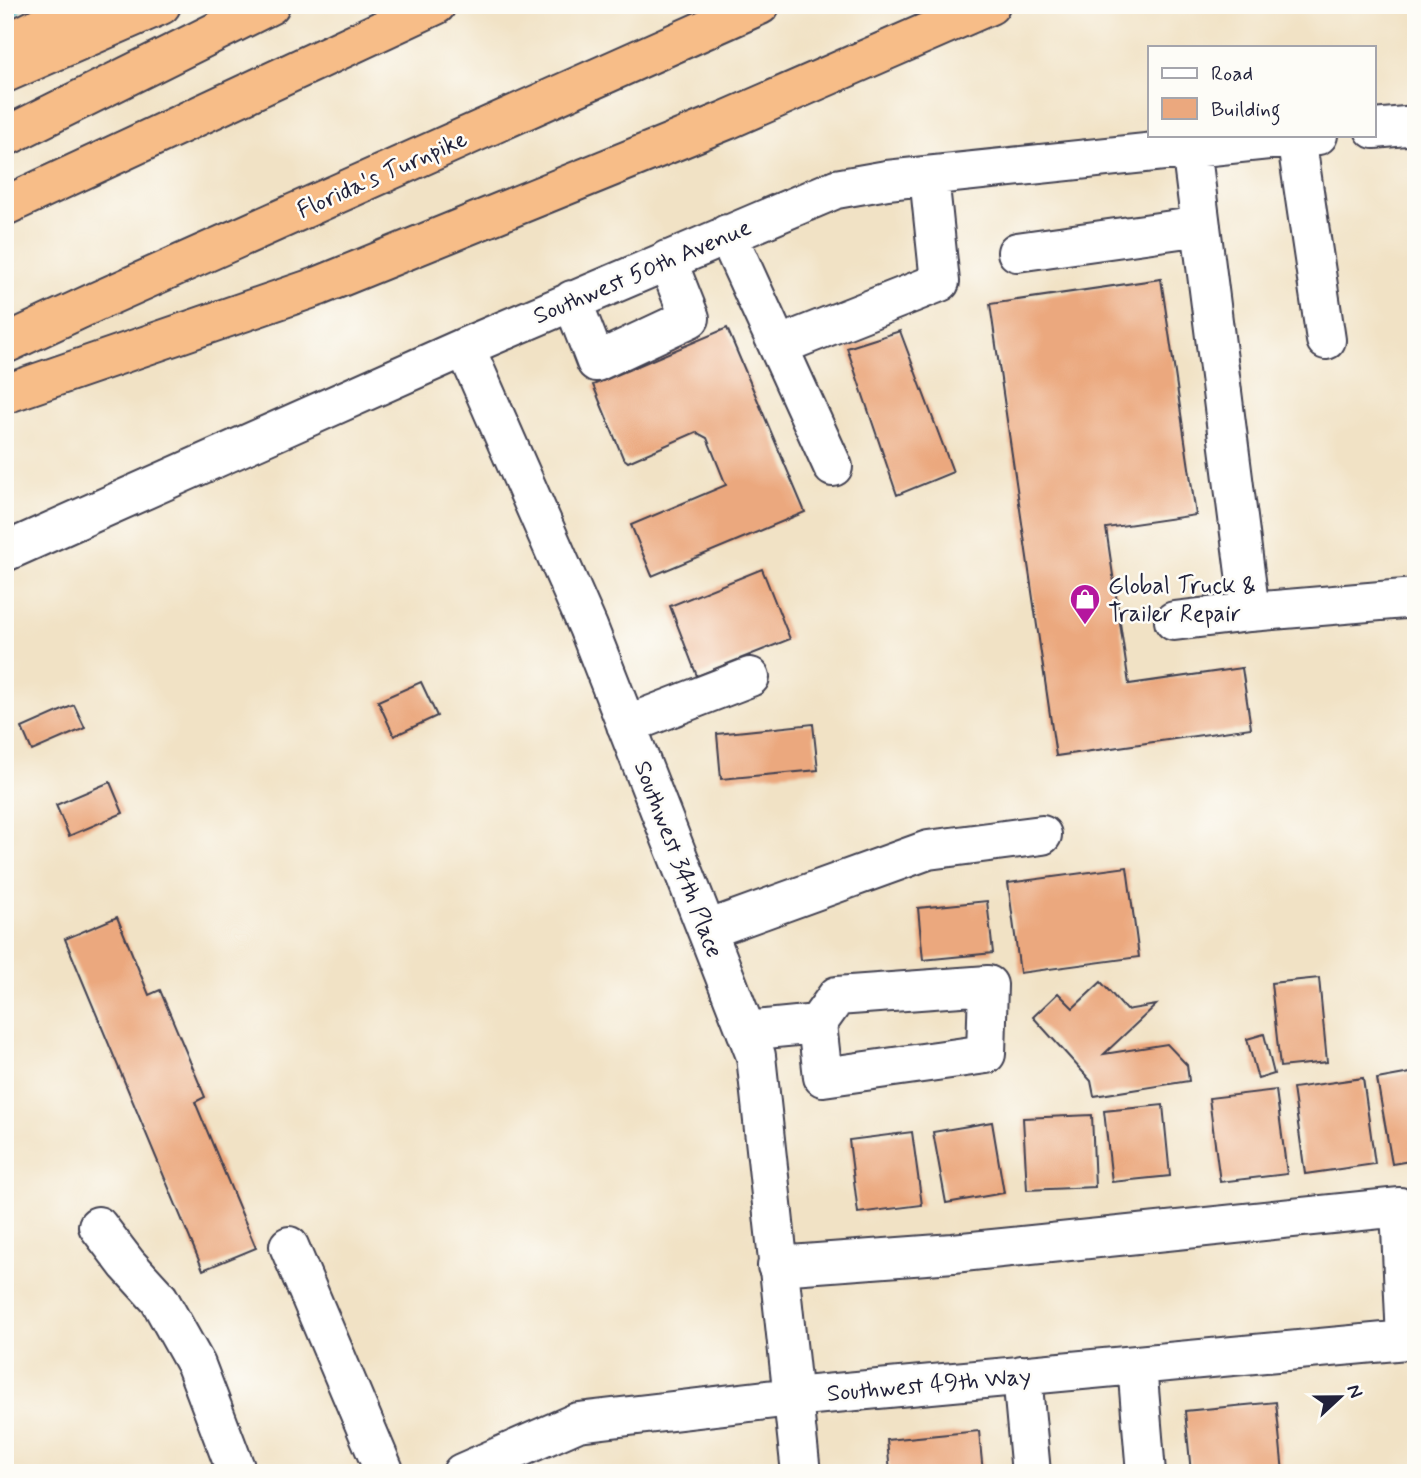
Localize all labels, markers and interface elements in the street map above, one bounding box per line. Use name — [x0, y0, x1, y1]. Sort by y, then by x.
legend — [1148, 46, 1376, 136]
text: Road — [1211, 60, 1253, 88]
text: Building — [1211, 96, 1281, 126]
street label: Florida's Turnpike — [293, 124, 473, 227]
street label: Southwest 50th Avenue — [529, 212, 756, 332]
place label: Global Truck & Trailer Repair — [1108, 571, 1256, 630]
shop icon: Global Truck & Trailer Repair — [1068, 582, 1102, 626]
street label: Southwest 34th Place — [626, 757, 729, 962]
street label: Southwest 49th Way — [826, 1361, 1033, 1410]
north arrow — [1306, 1362, 1376, 1432]
text: N — [1340, 1381, 1368, 1402]

